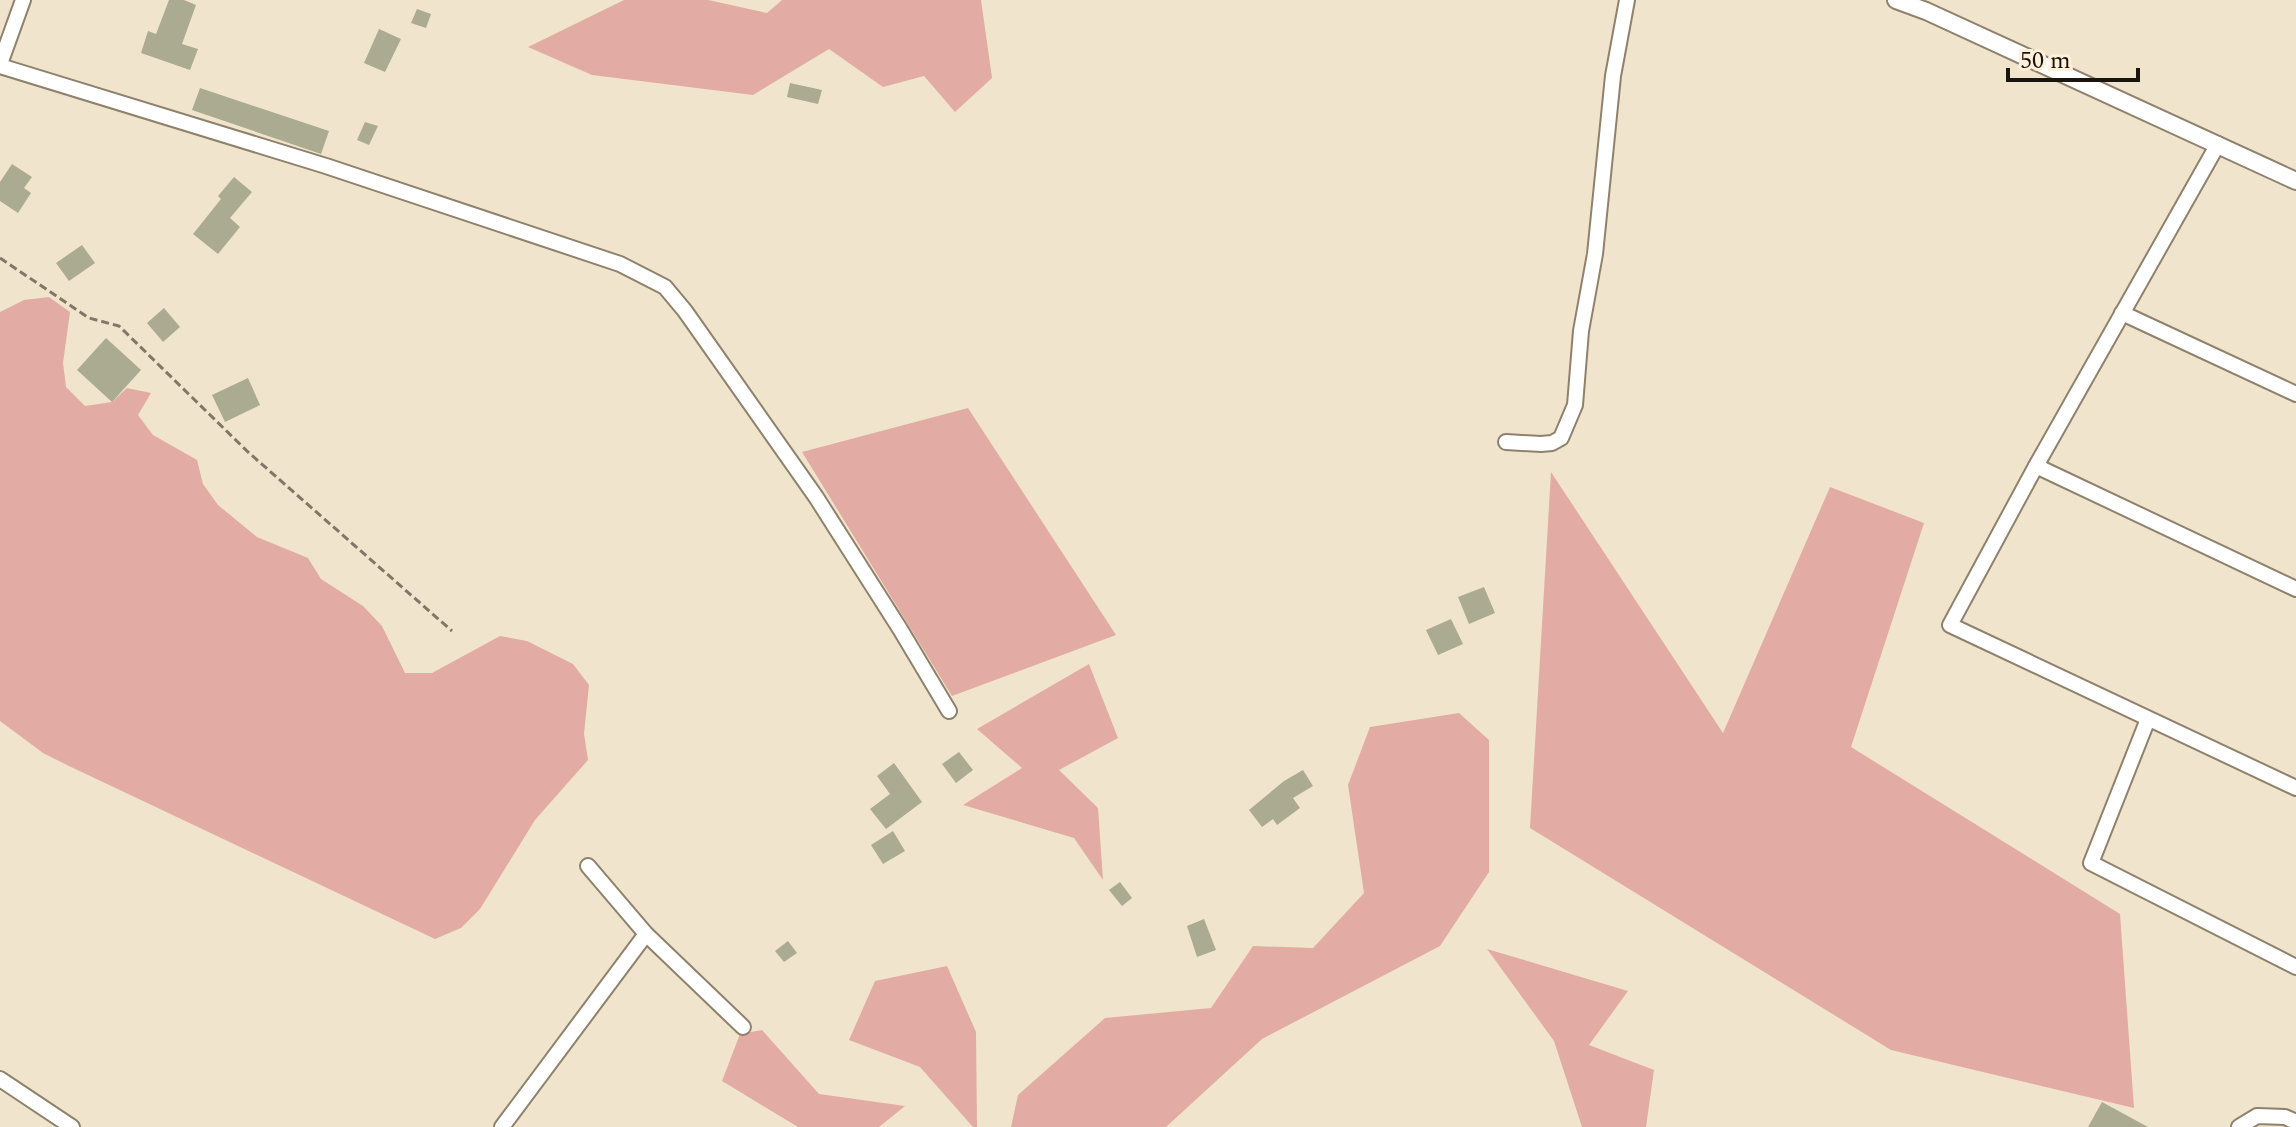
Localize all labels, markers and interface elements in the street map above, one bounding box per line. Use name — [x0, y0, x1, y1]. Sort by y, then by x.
scale bar — [2008, 32, 2138, 82]
text: 50 m — [2020, 43, 2071, 79]

